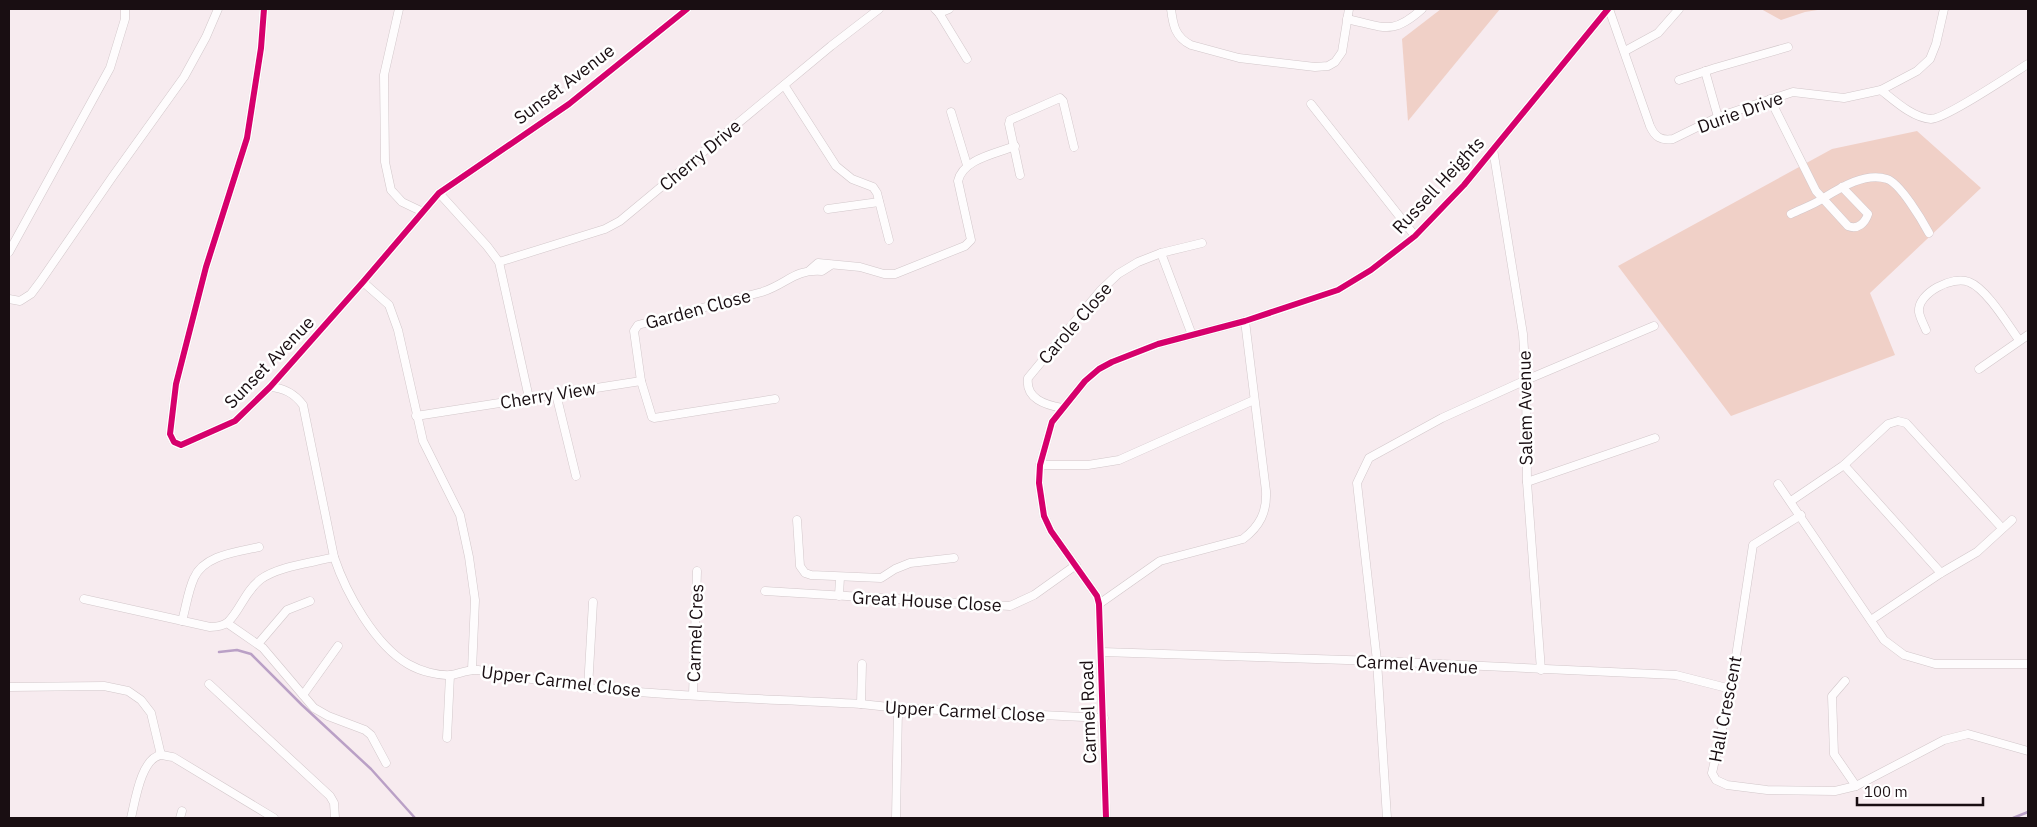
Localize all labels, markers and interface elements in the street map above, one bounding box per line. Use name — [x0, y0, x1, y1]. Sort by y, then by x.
street label: Sunset Avenue — [509, 39, 619, 129]
street label: Durie Drive — [1694, 86, 1786, 138]
street label: Cherry Drive — [654, 114, 746, 196]
street label: Russell Heights — [1387, 131, 1489, 239]
street label: Carole Close — [1033, 277, 1117, 369]
street label: Garden Close — [643, 284, 753, 334]
street label: Sunset Avenue — [219, 311, 319, 413]
street label: Salem Avenue — [1512, 350, 1538, 466]
street label: Cherry View — [498, 376, 598, 414]
street label: Carmel Cres — [682, 583, 708, 683]
street label: Great House Close — [852, 586, 1003, 616]
street label: Carmel Avenue — [1355, 649, 1479, 679]
street label: Hall Crescent — [1703, 654, 1747, 764]
street label: Upper Carmel Close — [480, 660, 642, 702]
street label: Carmel Road — [1075, 660, 1101, 764]
street label: Upper Carmel Close — [884, 695, 1046, 727]
scale bar — [1857, 774, 1983, 806]
text: 100 m — [1864, 782, 1908, 801]

